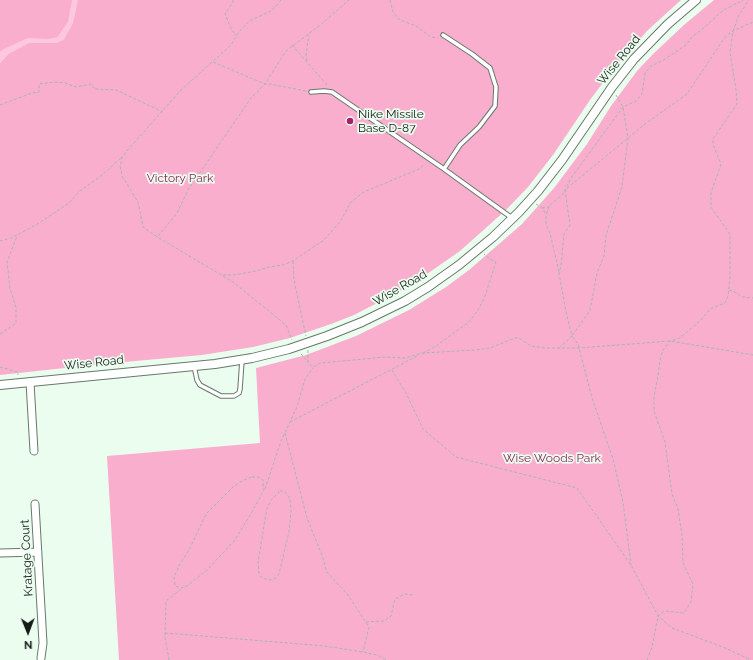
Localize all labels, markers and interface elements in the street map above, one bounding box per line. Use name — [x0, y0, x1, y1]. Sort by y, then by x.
street label: Wise Road — [595, 32, 643, 88]
place label: Nike Missile Base D-87 — [358, 107, 424, 135]
marker: Nike Missile Base D-87 — [345, 116, 355, 126]
park label: Victory Park — [147, 171, 213, 185]
street label: Wise Road — [370, 267, 430, 309]
street label: Wise Road — [63, 353, 125, 373]
park label: Wise Woods Park — [503, 451, 601, 465]
street label: Kratage Court — [18, 519, 36, 597]
north arrow — [8, 612, 48, 652]
text: N — [24, 638, 33, 651]

